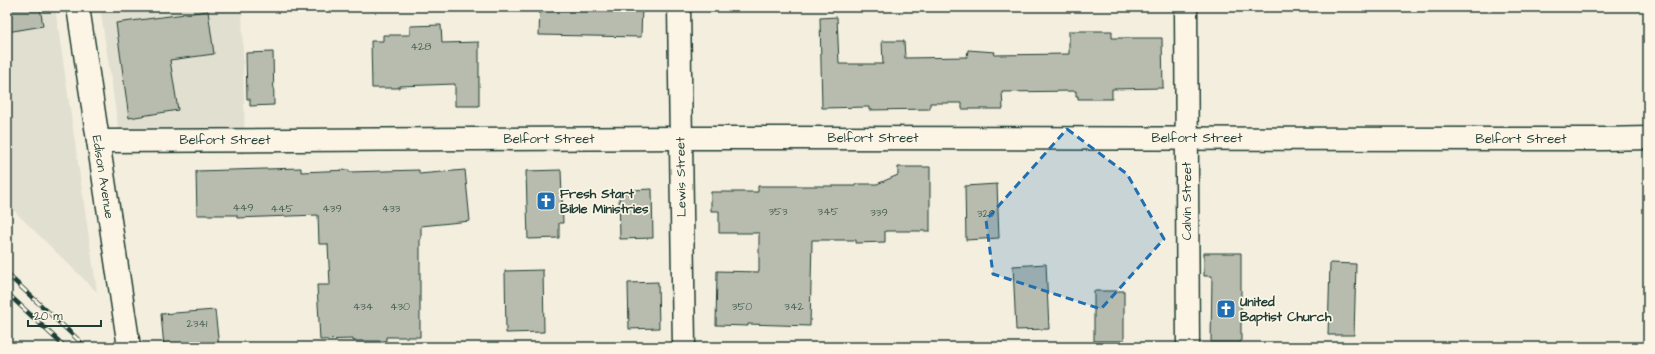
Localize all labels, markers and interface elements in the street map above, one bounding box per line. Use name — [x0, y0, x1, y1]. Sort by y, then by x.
house number: 428 — [411, 39, 431, 54]
street label: Belfort Street — [827, 129, 919, 147]
street label: Belfort Street — [1151, 129, 1243, 147]
street label: Belfort Street — [503, 130, 595, 148]
street label: Belfort Street — [1475, 130, 1567, 148]
street label: Belfort Street — [179, 131, 271, 149]
street label: Edison Avenue — [88, 134, 118, 220]
street label: Lewis Street — [671, 136, 691, 217]
street label: Calvin Street — [1178, 161, 1196, 240]
place label: Fresh Start Bible Ministries — [560, 185, 649, 218]
church icon: Fresh Start Bible Ministries — [535, 190, 557, 212]
house number: 449 — [232, 200, 254, 215]
house number: 445 — [271, 201, 294, 216]
house number: 439 — [322, 201, 342, 216]
house number: 433 — [382, 201, 401, 216]
house number: 353 — [769, 204, 788, 219]
house number: 345 — [818, 204, 839, 219]
house number: 339 — [870, 205, 888, 220]
house number: 329 — [977, 206, 995, 221]
place label: United Baptist Church — [1239, 293, 1332, 327]
church icon: United Baptist Church — [1215, 298, 1237, 320]
house number: 434 — [353, 299, 374, 314]
house number: 430 — [390, 299, 410, 314]
house number: 350 — [732, 299, 752, 314]
house number: 342 — [784, 299, 804, 314]
scale bar — [28, 302, 101, 328]
text: 20 m — [34, 308, 63, 325]
house number: 2341 — [187, 316, 208, 331]

